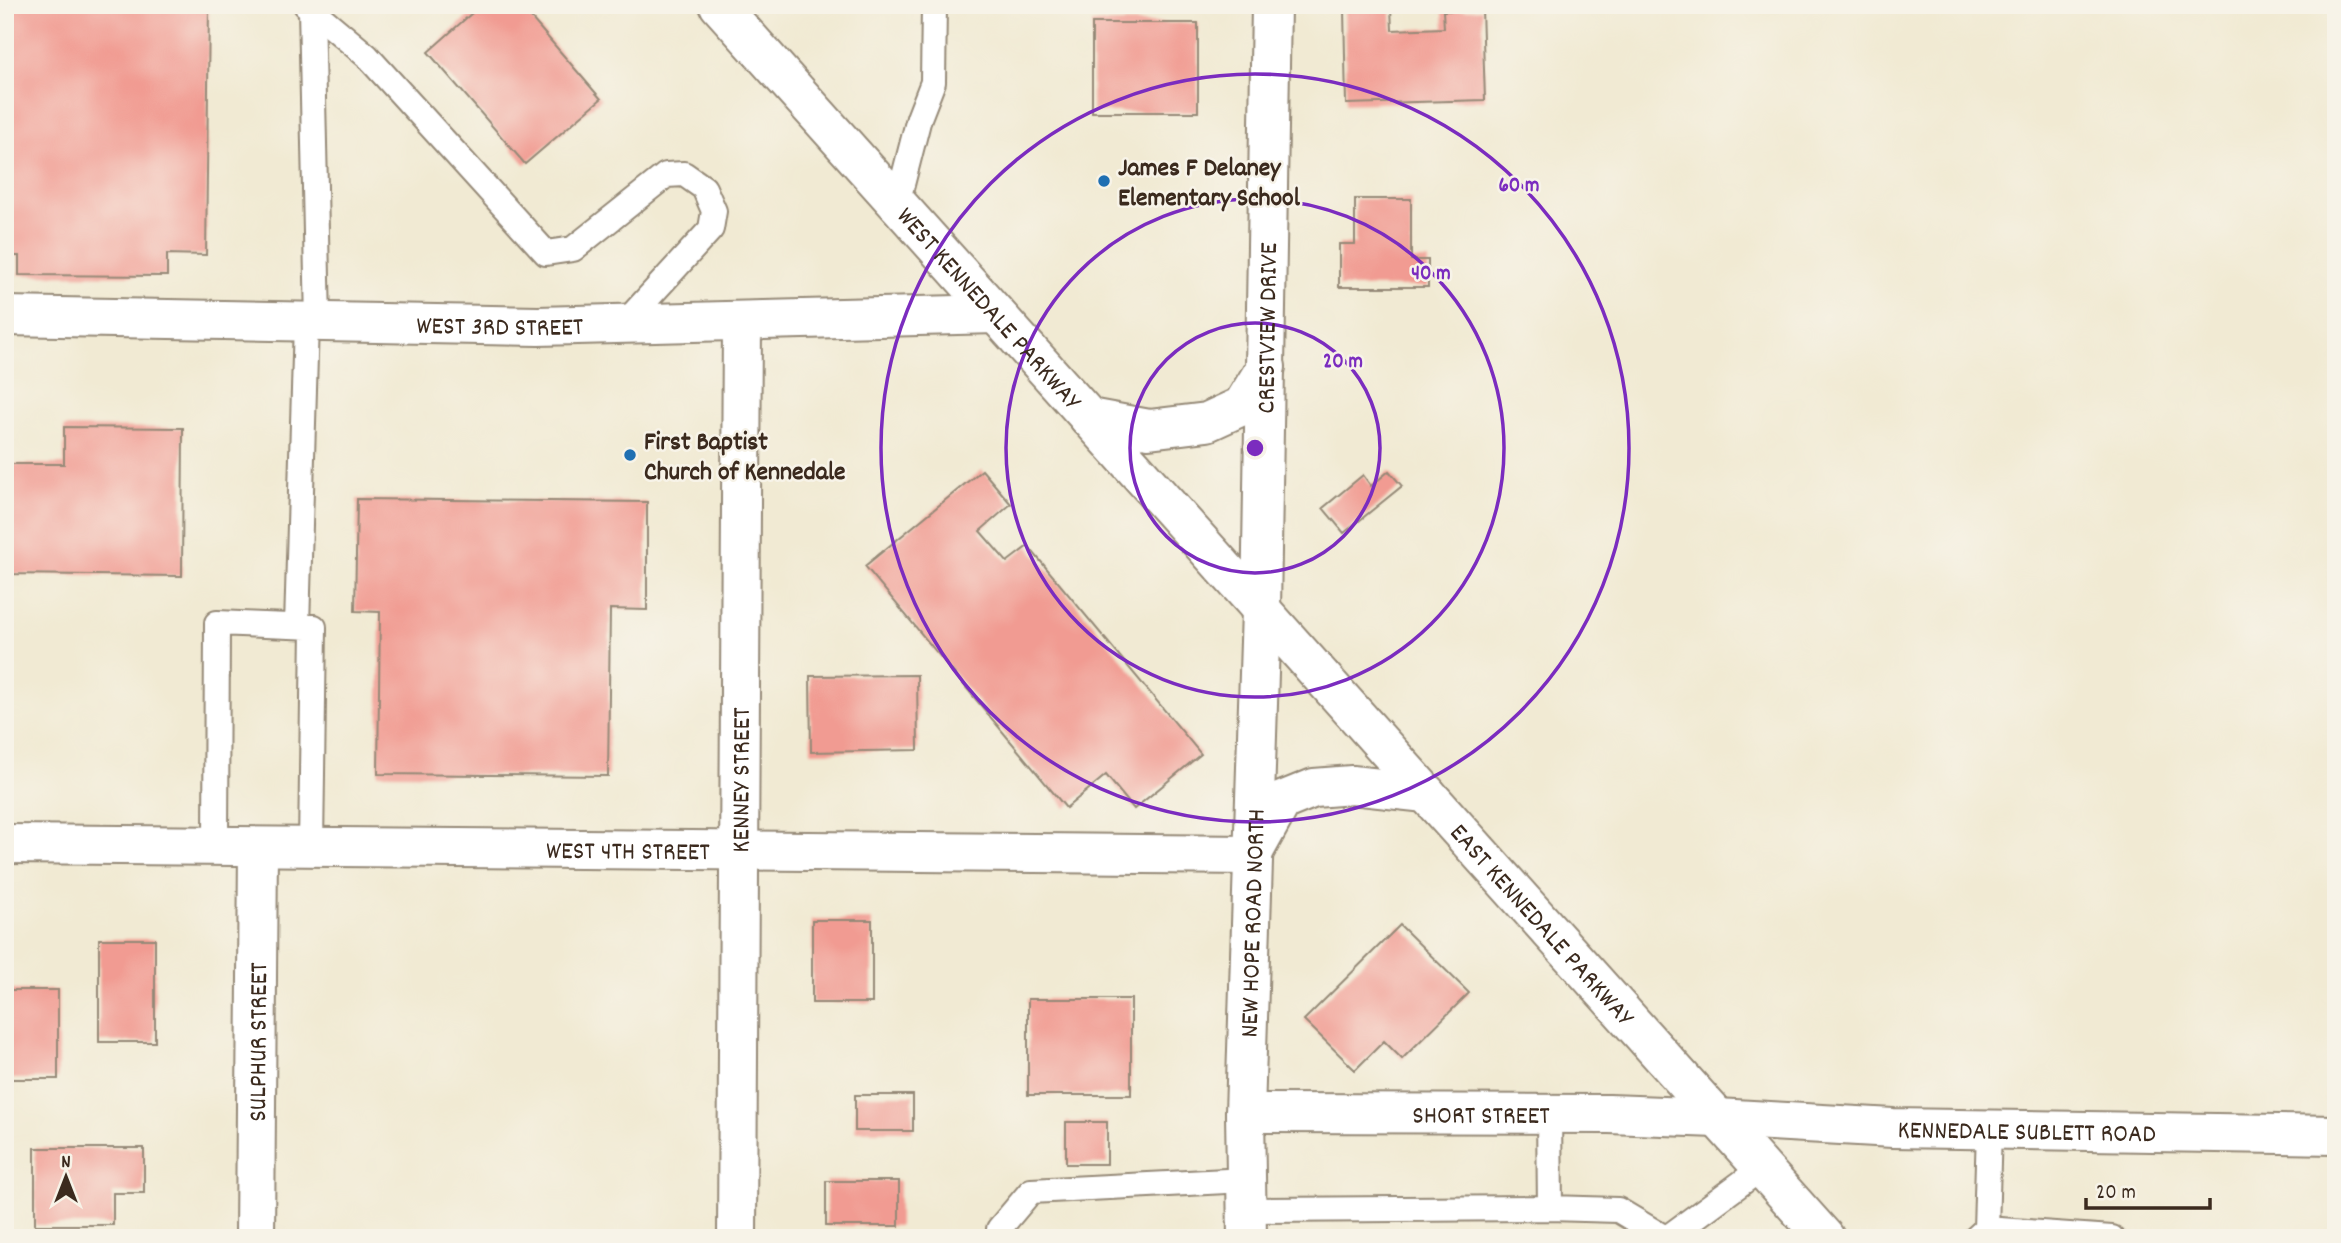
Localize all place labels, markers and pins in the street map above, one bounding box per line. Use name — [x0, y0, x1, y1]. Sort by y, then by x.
place label: James F Delaney Elementary School — [1118, 151, 1301, 218]
marker: James F Delaney Elementary School — [1096, 173, 1112, 189]
place label: First Baptist Church of Kennedale — [644, 425, 846, 492]
centre of rings — [1243, 436, 1267, 460]
marker: First Baptist Church of Kennedale — [622, 447, 638, 463]

